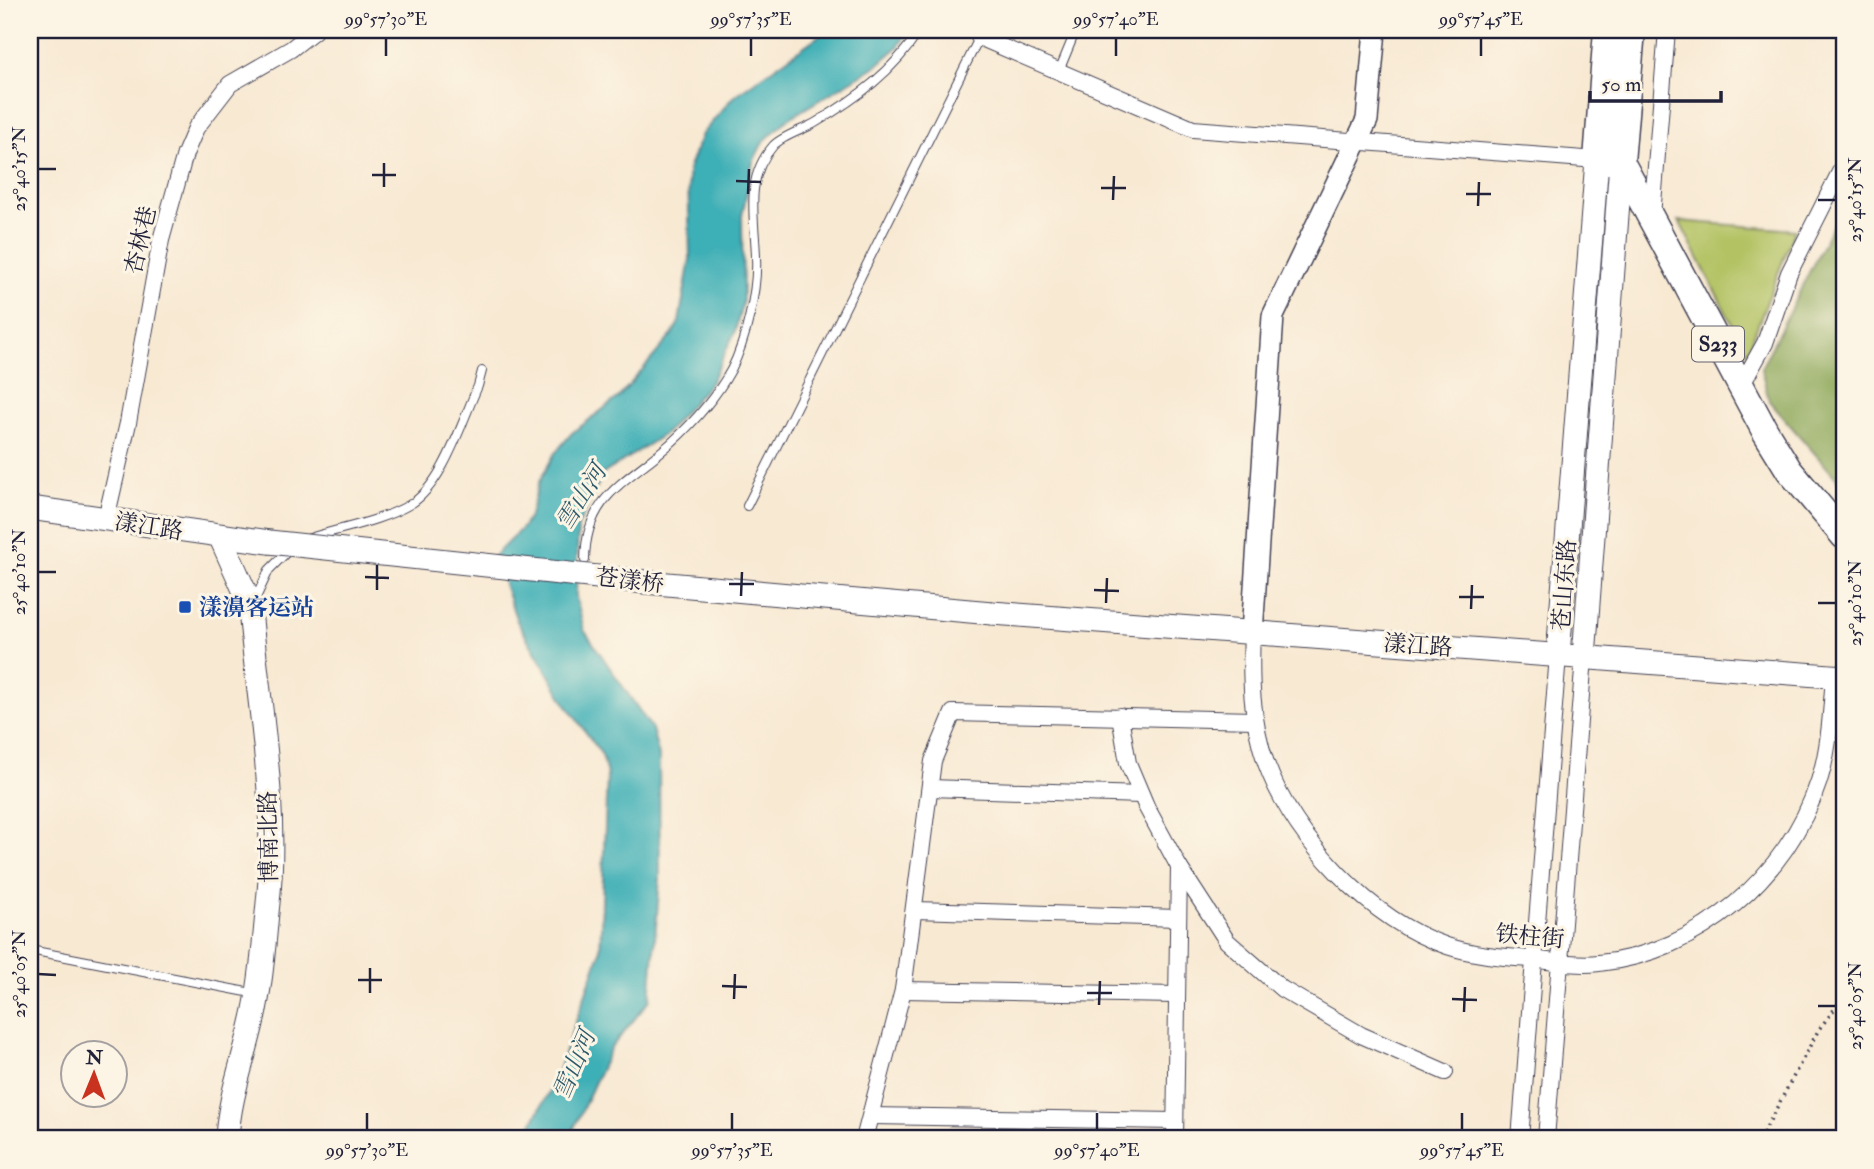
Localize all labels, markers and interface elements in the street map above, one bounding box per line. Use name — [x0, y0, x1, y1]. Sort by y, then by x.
text: 99°57'30"E — [343, 8, 427, 31]
text: 99°57'35"E — [708, 8, 792, 31]
text: 99°57'40"E — [1071, 8, 1159, 31]
text: 99°57'45"E — [1437, 8, 1523, 31]
scale bar — [1590, 60, 1722, 104]
text: 50 m — [1601, 71, 1642, 98]
text: 25°40'15"N — [8, 126, 31, 212]
text: 25°40'15"N — [1844, 157, 1867, 243]
street label: 杏林巷 — [119, 203, 162, 277]
road number: S233 — [1692, 326, 1744, 362]
water label: 雪山河 — [549, 455, 616, 536]
street label: 漾江路 — [113, 507, 185, 546]
text: 25°40'10"N — [8, 529, 31, 615]
street label: 苍山东路 — [1547, 538, 1582, 632]
text: 25°40'10"N — [1844, 560, 1867, 646]
street label: 苍漾桥 — [594, 562, 666, 599]
place label: 漾濞客运站 — [199, 593, 314, 622]
marker: 漾濞客运站 — [177, 599, 193, 615]
street label: 漾江路 — [1383, 629, 1453, 662]
street label: 博南北路 — [253, 791, 284, 883]
street label: 铁柱街 — [1494, 919, 1566, 954]
text: 25°40'05"N — [8, 930, 31, 1018]
text: 25°40'05"N — [1844, 962, 1867, 1050]
water label: 雪山河 — [546, 1022, 604, 1104]
north arrow — [60, 1040, 130, 1110]
text: N — [85, 1046, 104, 1070]
text: 99°57'30"E — [324, 1139, 408, 1162]
text: 99°57'35"E — [689, 1139, 773, 1162]
text: 99°57'40"E — [1052, 1139, 1140, 1162]
text: 99°57'45"E — [1418, 1139, 1504, 1162]

